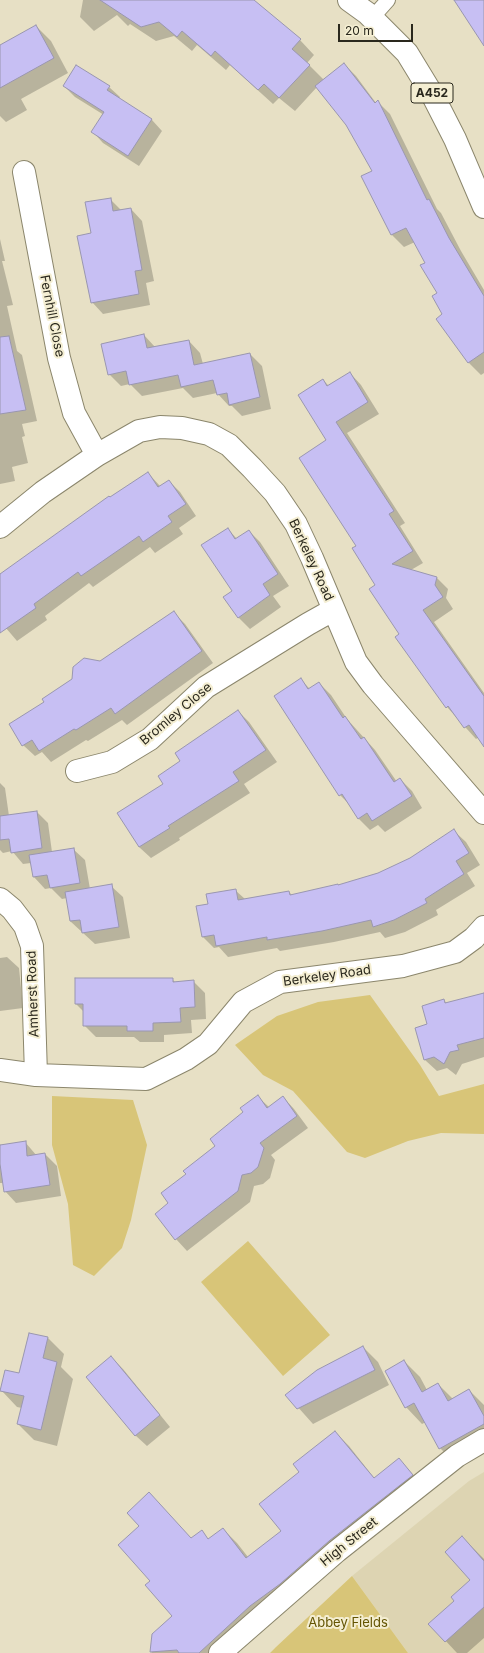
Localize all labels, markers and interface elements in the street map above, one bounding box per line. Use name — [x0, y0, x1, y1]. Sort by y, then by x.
scale bar — [340, 16, 415, 42]
text: 20 m — [345, 23, 374, 38]
road number: A452 — [411, 83, 453, 103]
street label: Fernhill Close — [36, 274, 68, 358]
street label: Berkeley Road — [285, 517, 337, 603]
street label: Bromley Close — [137, 680, 215, 748]
street label: Amherst Road — [24, 950, 42, 1038]
street label: Berkeley Road — [282, 962, 372, 990]
street label: High Street — [317, 1514, 381, 1570]
park label: Abbey Fields — [308, 1615, 388, 1631]

